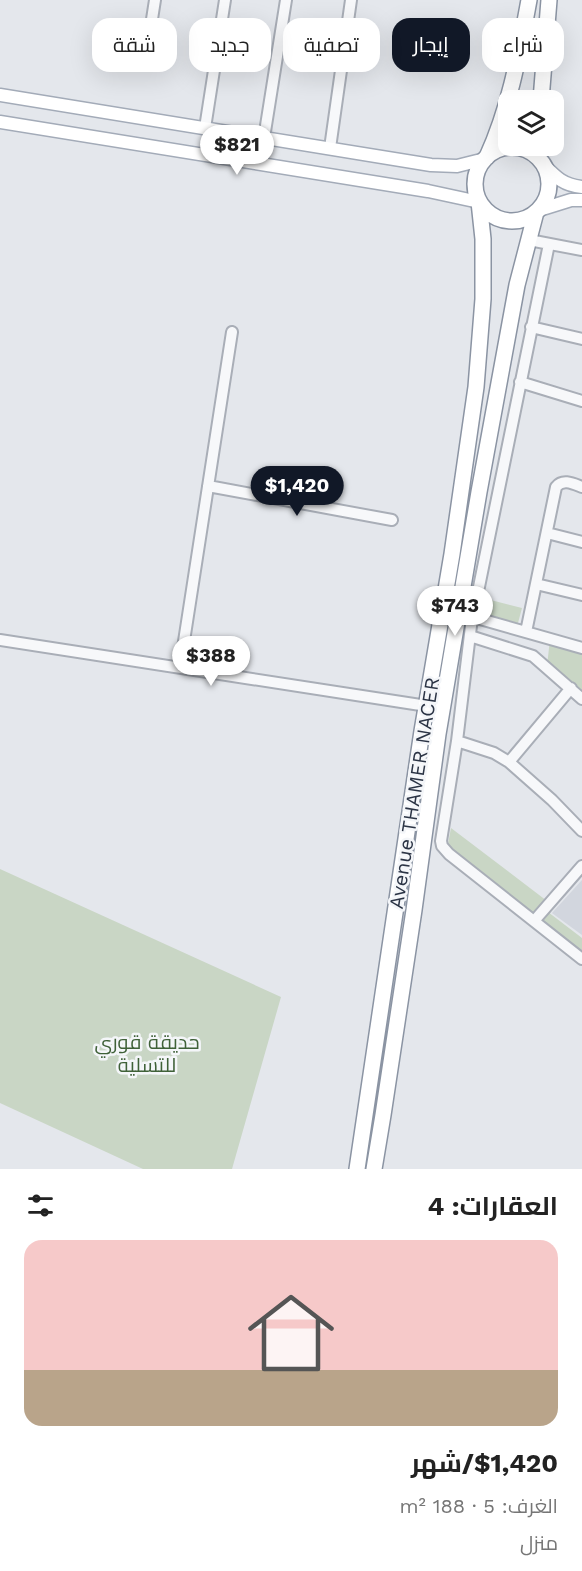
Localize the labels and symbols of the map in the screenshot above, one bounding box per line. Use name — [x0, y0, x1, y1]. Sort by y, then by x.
pin: $821 — [201, 125, 273, 176]
pin: $1,420 — [248, 466, 346, 517]
pin: $743 — [419, 586, 491, 637]
pin: $388 — [175, 636, 247, 687]
street label: Avenue THAMER NACER — [384, 675, 444, 911]
park label: حديقة قوري للتسلية — [94, 1030, 200, 1077]

